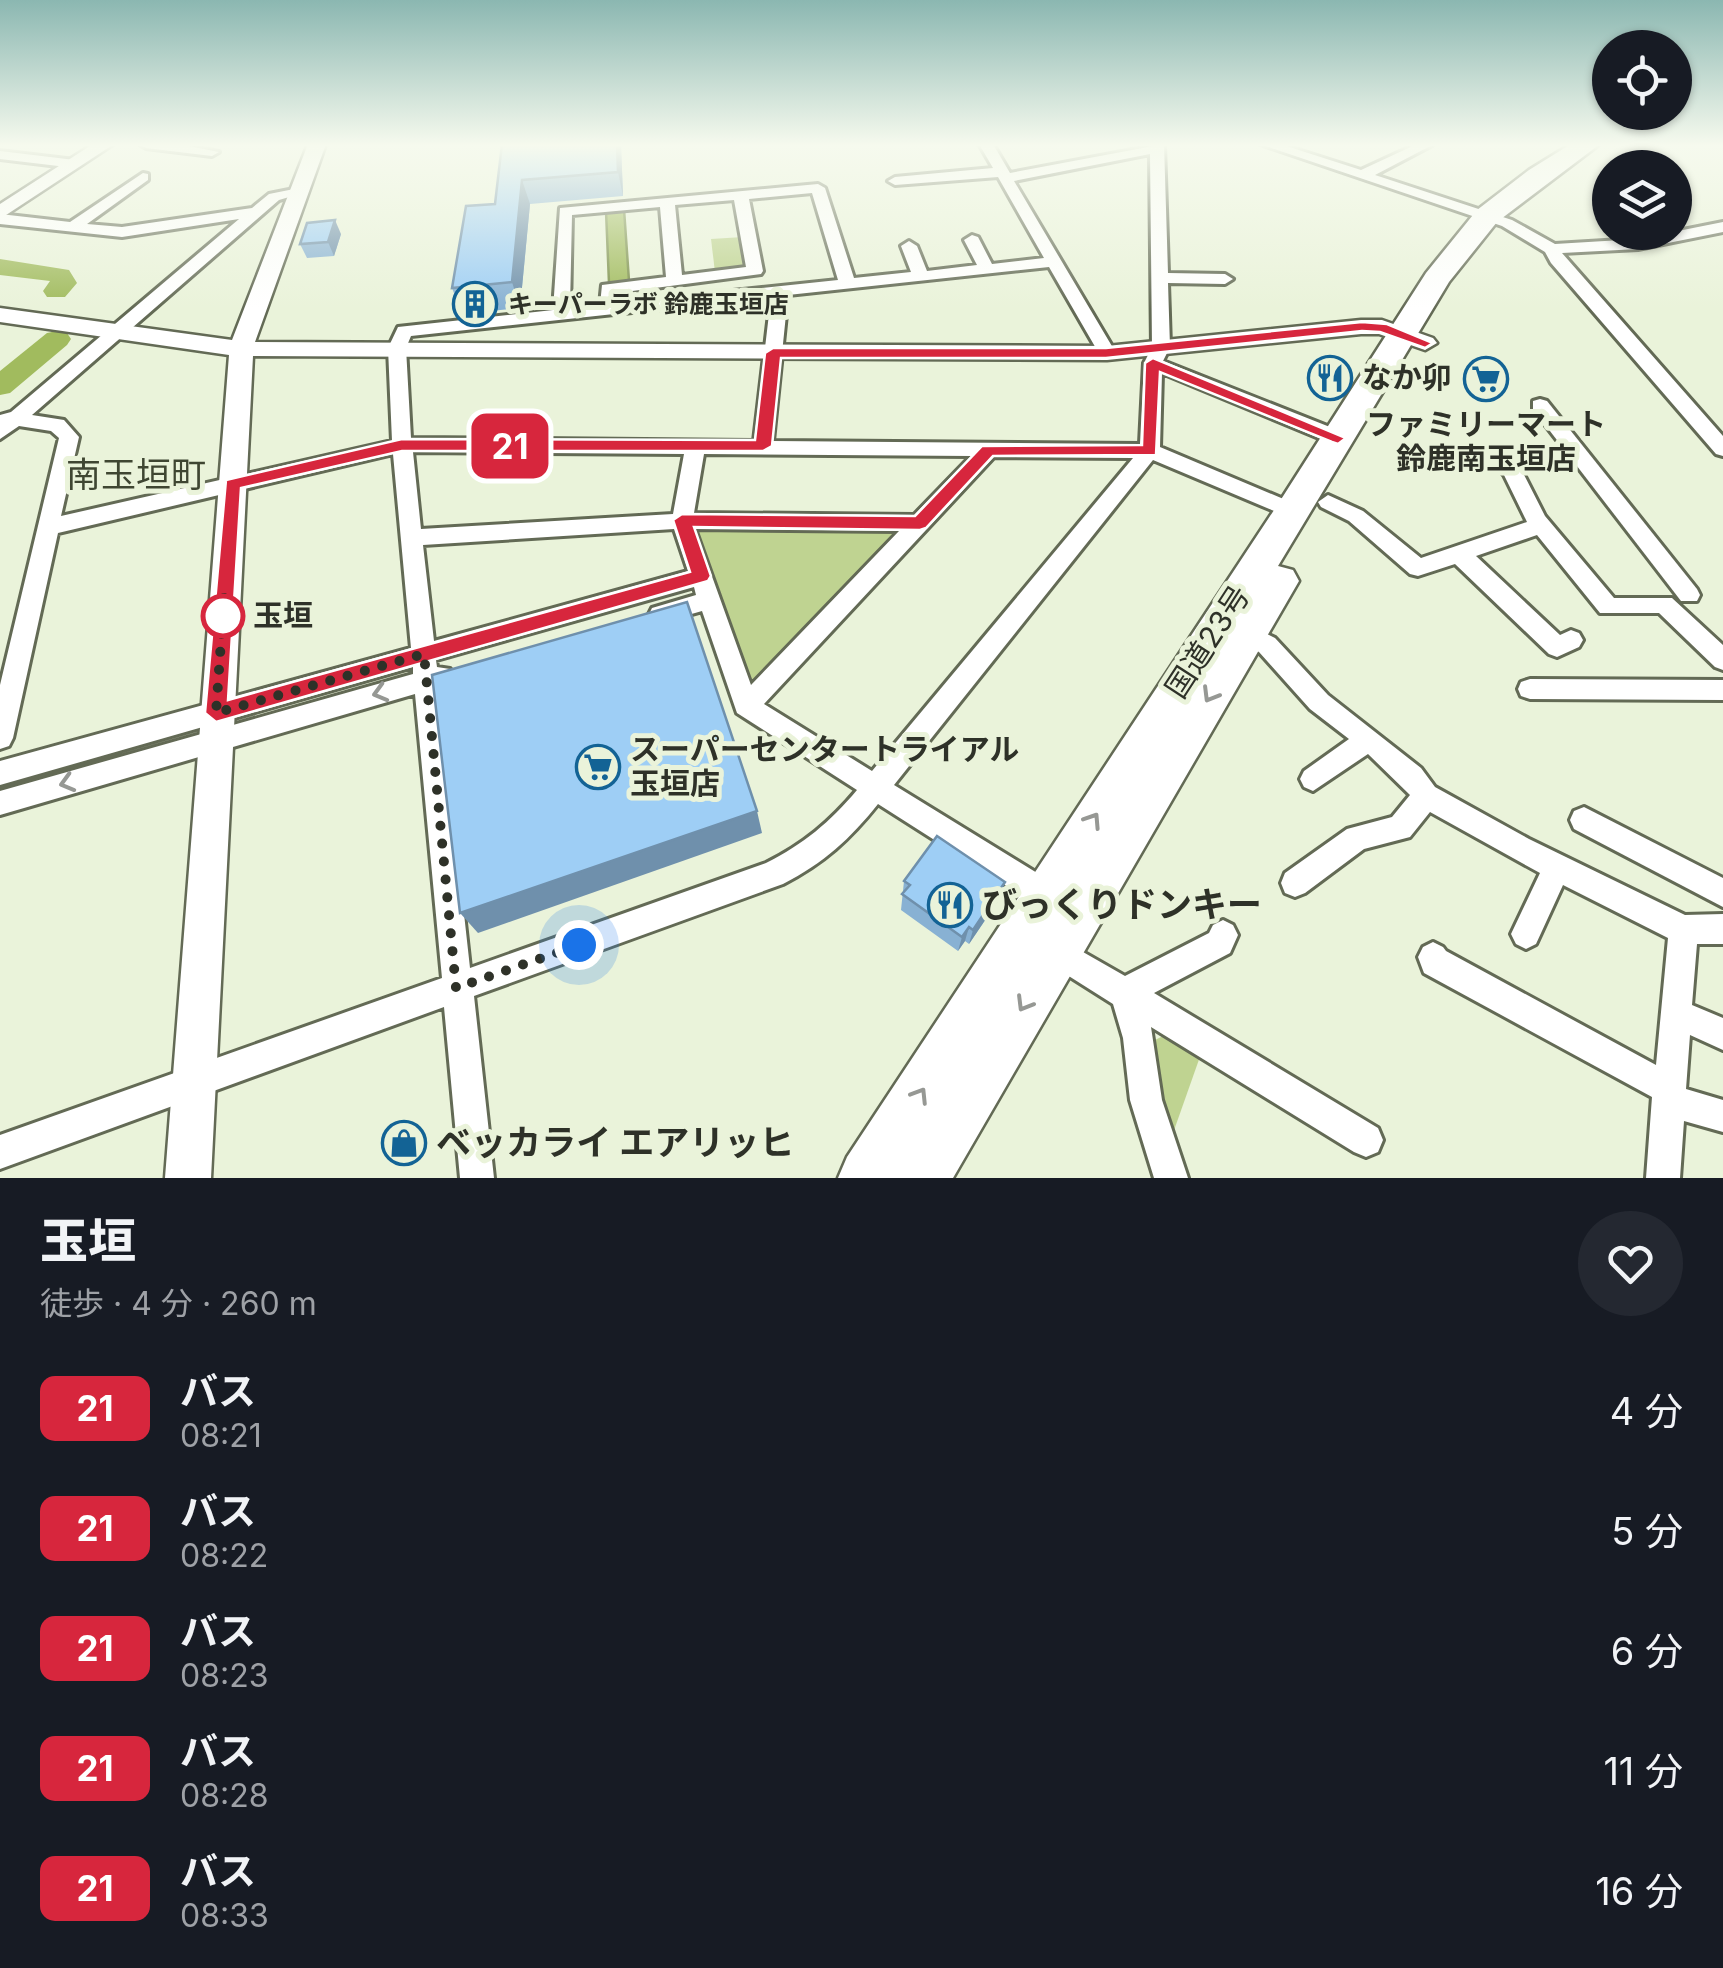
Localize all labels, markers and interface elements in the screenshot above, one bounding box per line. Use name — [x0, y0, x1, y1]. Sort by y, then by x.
map controls — [1592, 30, 1692, 250]
button: locate — [1592, 30, 1692, 130]
button: layers — [1592, 150, 1692, 250]
building icon: キーパーラボ 鈴鹿玉垣店 — [452, 281, 498, 327]
place label: キーパーラボ 鈴鹿玉垣店 — [508, 289, 789, 319]
restaurant icon: なか卯 — [1307, 355, 1353, 401]
supermarket icon: ファミリーマート 鈴鹿南玉垣店 — [1463, 356, 1509, 402]
place label: なか卯 — [1362, 359, 1452, 395]
place label: ファミリーマート 鈴鹿南玉垣店 — [1366, 406, 1606, 476]
line badge: 21 — [465, 414, 555, 478]
text: 21 — [491, 425, 529, 467]
district label: 南玉垣町 — [66, 453, 206, 495]
street label: 国道23号 — [1158, 578, 1257, 704]
marker: 玉垣 — [202, 595, 244, 637]
place label: 玉垣 — [253, 597, 313, 633]
one-way arrow — [371, 682, 389, 703]
one-way arrow — [1203, 684, 1222, 702]
place label: スーパーセンタートライアル 玉垣店 — [630, 731, 1019, 801]
supermarket icon: スーパーセンタートライアル 玉垣店 — [575, 744, 621, 790]
one-way arrow — [59, 771, 76, 792]
one-way arrow — [1081, 813, 1100, 831]
restaurant icon: びっくりドンキー — [927, 882, 973, 928]
place label: びっくりドンキー — [982, 883, 1262, 925]
your location — [554, 920, 604, 970]
one-way arrow — [1017, 993, 1036, 1011]
one-way arrow — [908, 1088, 927, 1106]
shop icon: ベッカライ エアリッヒ — [381, 1120, 427, 1166]
place label: ベッカライ エアリッヒ — [436, 1121, 794, 1163]
text: 玉垣 — [40, 1211, 136, 1270]
button: heart — [1578, 1211, 1683, 1316]
text: 徒歩 · 4 分 · 260 m — [40, 1284, 317, 1323]
text: バス — [180, 1368, 256, 1414]
text: 21 — [76, 1387, 114, 1429]
text: 4 分 — [1610, 1388, 1683, 1434]
text: 08:21 — [180, 1416, 262, 1455]
text: バス — [180, 1488, 256, 1534]
text: 21 — [76, 1507, 114, 1549]
text: 5 分 — [1611, 1508, 1683, 1554]
text: 08:22 — [180, 1536, 268, 1575]
text: バス — [180, 1608, 256, 1654]
text: 21 — [76, 1627, 114, 1669]
text: 6 分 — [1611, 1628, 1683, 1674]
text: 08:23 — [180, 1656, 268, 1695]
text: バス — [180, 1728, 256, 1774]
text: 21 — [76, 1747, 114, 1789]
text: 11 分 — [1603, 1748, 1683, 1794]
text: 08:28 — [180, 1776, 269, 1815]
text: バス — [180, 1848, 256, 1894]
text: 21 — [76, 1867, 114, 1909]
text: 16 分 — [1595, 1868, 1683, 1914]
text: 08:33 — [180, 1896, 269, 1935]

